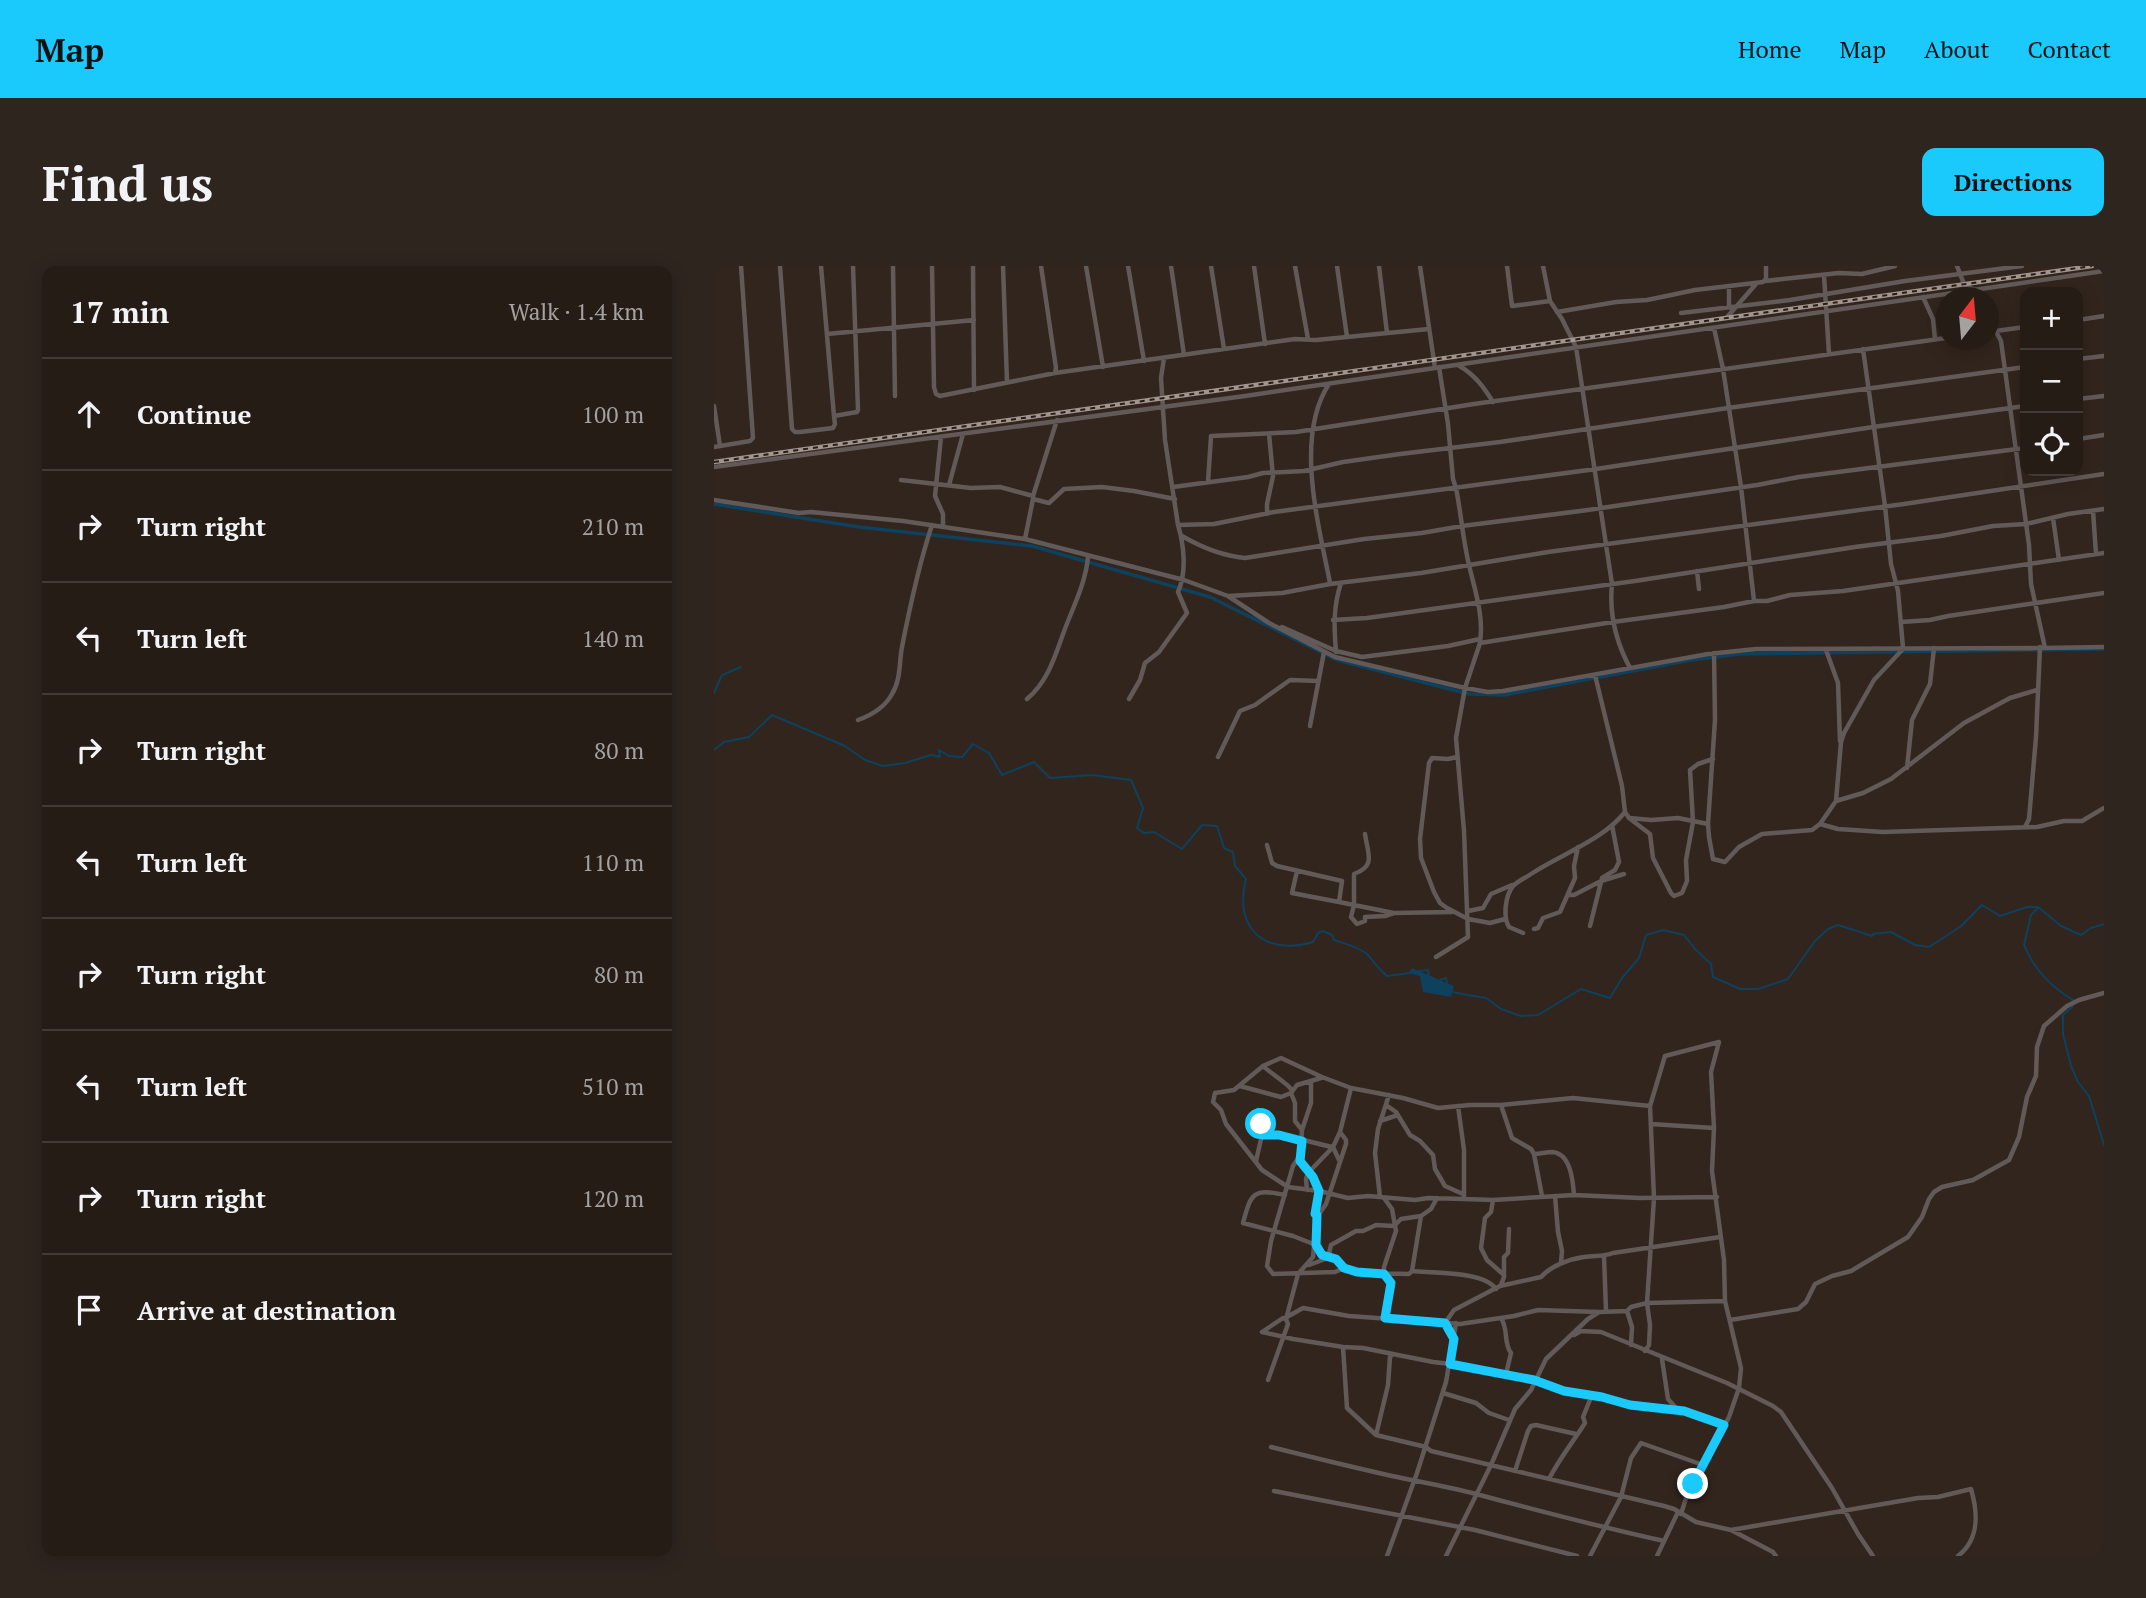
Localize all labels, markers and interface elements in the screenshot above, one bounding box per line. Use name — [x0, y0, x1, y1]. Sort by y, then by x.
text: Map — [35, 28, 104, 71]
text: Home — [1738, 33, 1802, 65]
text: Map — [1840, 33, 1886, 65]
text: About — [1924, 33, 1990, 65]
text: Contact — [2028, 33, 2111, 65]
button: Directions — [1922, 148, 2104, 216]
text: Find us — [42, 150, 213, 215]
north arrow — [1936, 287, 1999, 350]
map controls — [2020, 287, 2083, 476]
button: + — [2020, 287, 2083, 350]
text: 17 min — [70, 292, 169, 332]
text: Walk · 1.4 km — [509, 296, 644, 327]
button: − — [2020, 350, 2083, 413]
icon: ahead — [70, 395, 108, 433]
text: Continue — [137, 397, 251, 431]
text: 100 m — [582, 399, 644, 430]
button: locate — [2020, 413, 2083, 476]
icon: right — [70, 507, 108, 545]
text: Turn right — [137, 509, 266, 543]
text: 210 m — [582, 511, 644, 542]
icon: left — [70, 619, 108, 657]
text: Turn left — [137, 621, 247, 655]
text: 140 m — [582, 623, 644, 654]
icon: right — [70, 731, 108, 769]
text: Turn right — [137, 733, 266, 767]
text: 80 m — [594, 735, 644, 766]
icon: left — [70, 843, 108, 881]
text: Turn left — [137, 845, 247, 879]
text: 110 m — [582, 847, 644, 878]
icon: right — [70, 955, 108, 993]
text: Turn right — [137, 957, 266, 991]
text: 80 m — [594, 959, 644, 990]
icon: left — [70, 1067, 108, 1105]
text: Turn left — [137, 1069, 247, 1103]
text: 510 m — [582, 1071, 644, 1102]
route start — [1245, 1108, 1276, 1139]
icon: right — [70, 1179, 108, 1217]
text: Turn right — [137, 1181, 266, 1215]
text: 120 m — [582, 1183, 644, 1214]
icon: arrive — [70, 1291, 108, 1329]
text: Arrive at destination — [137, 1293, 396, 1327]
route end — [1677, 1468, 1708, 1499]

